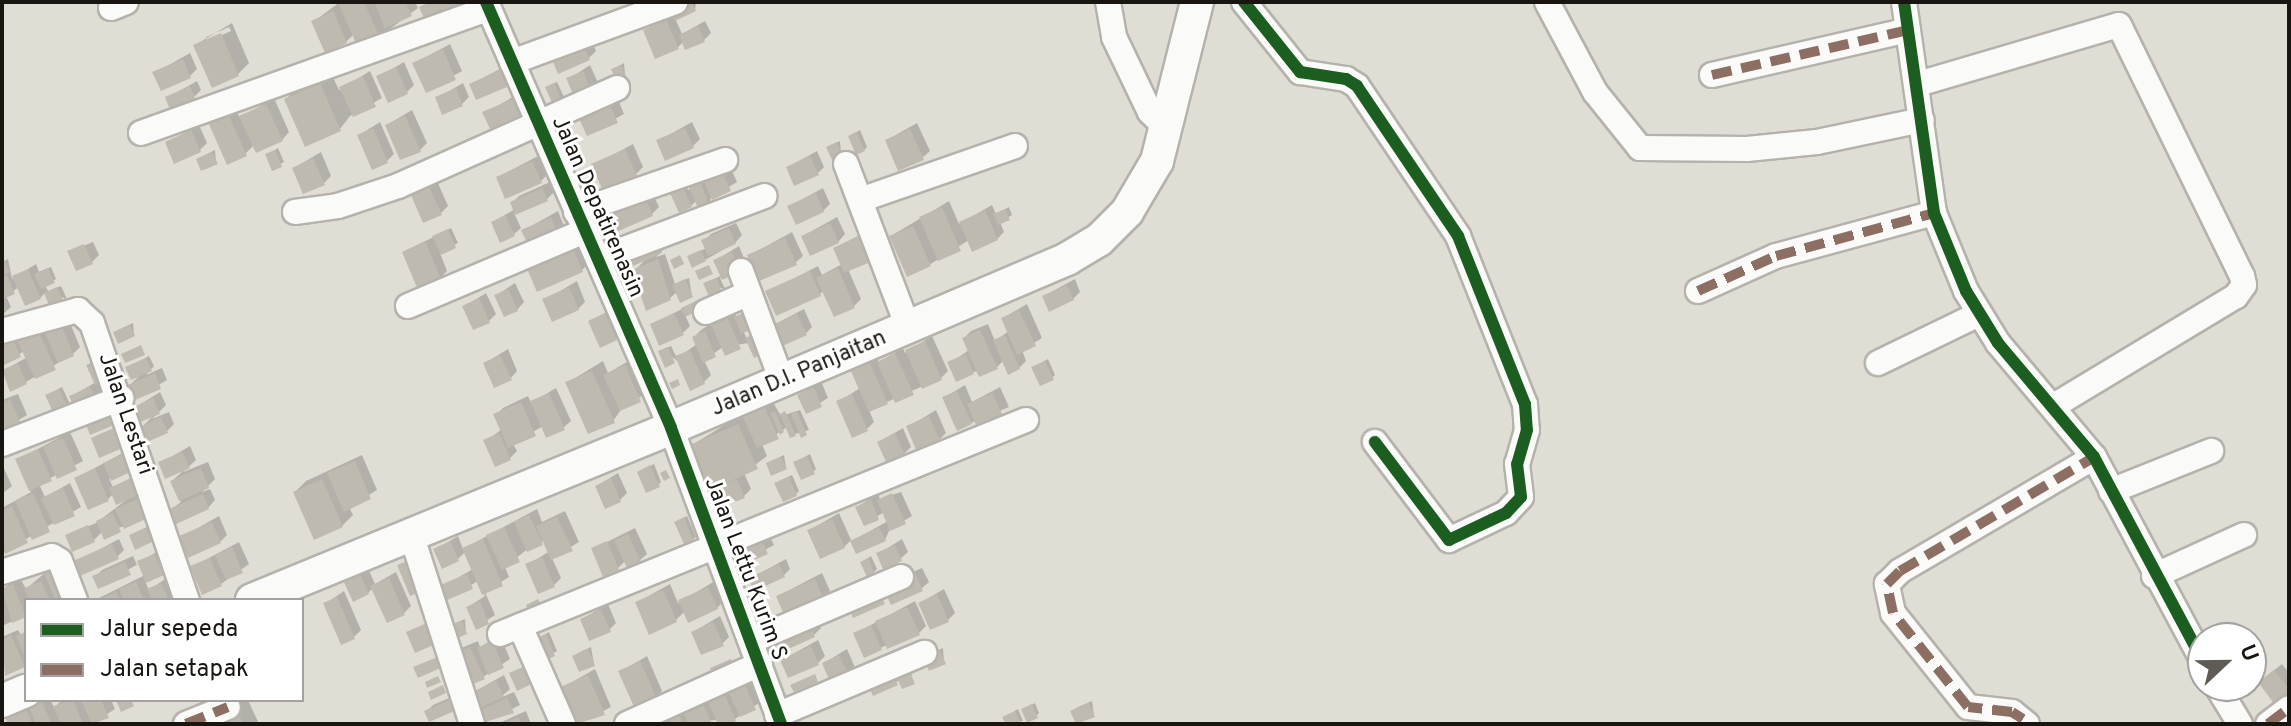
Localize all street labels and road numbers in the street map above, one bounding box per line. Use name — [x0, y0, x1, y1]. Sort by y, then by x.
street label: Jalan Depatirenasin — [545, 112, 649, 302]
street label: Jalan D.I. Panjaitan — [708, 325, 890, 423]
street label: Jalan Lestari — [92, 350, 158, 478]
street label: Jalan Lettu Kurim S — [698, 474, 792, 664]

